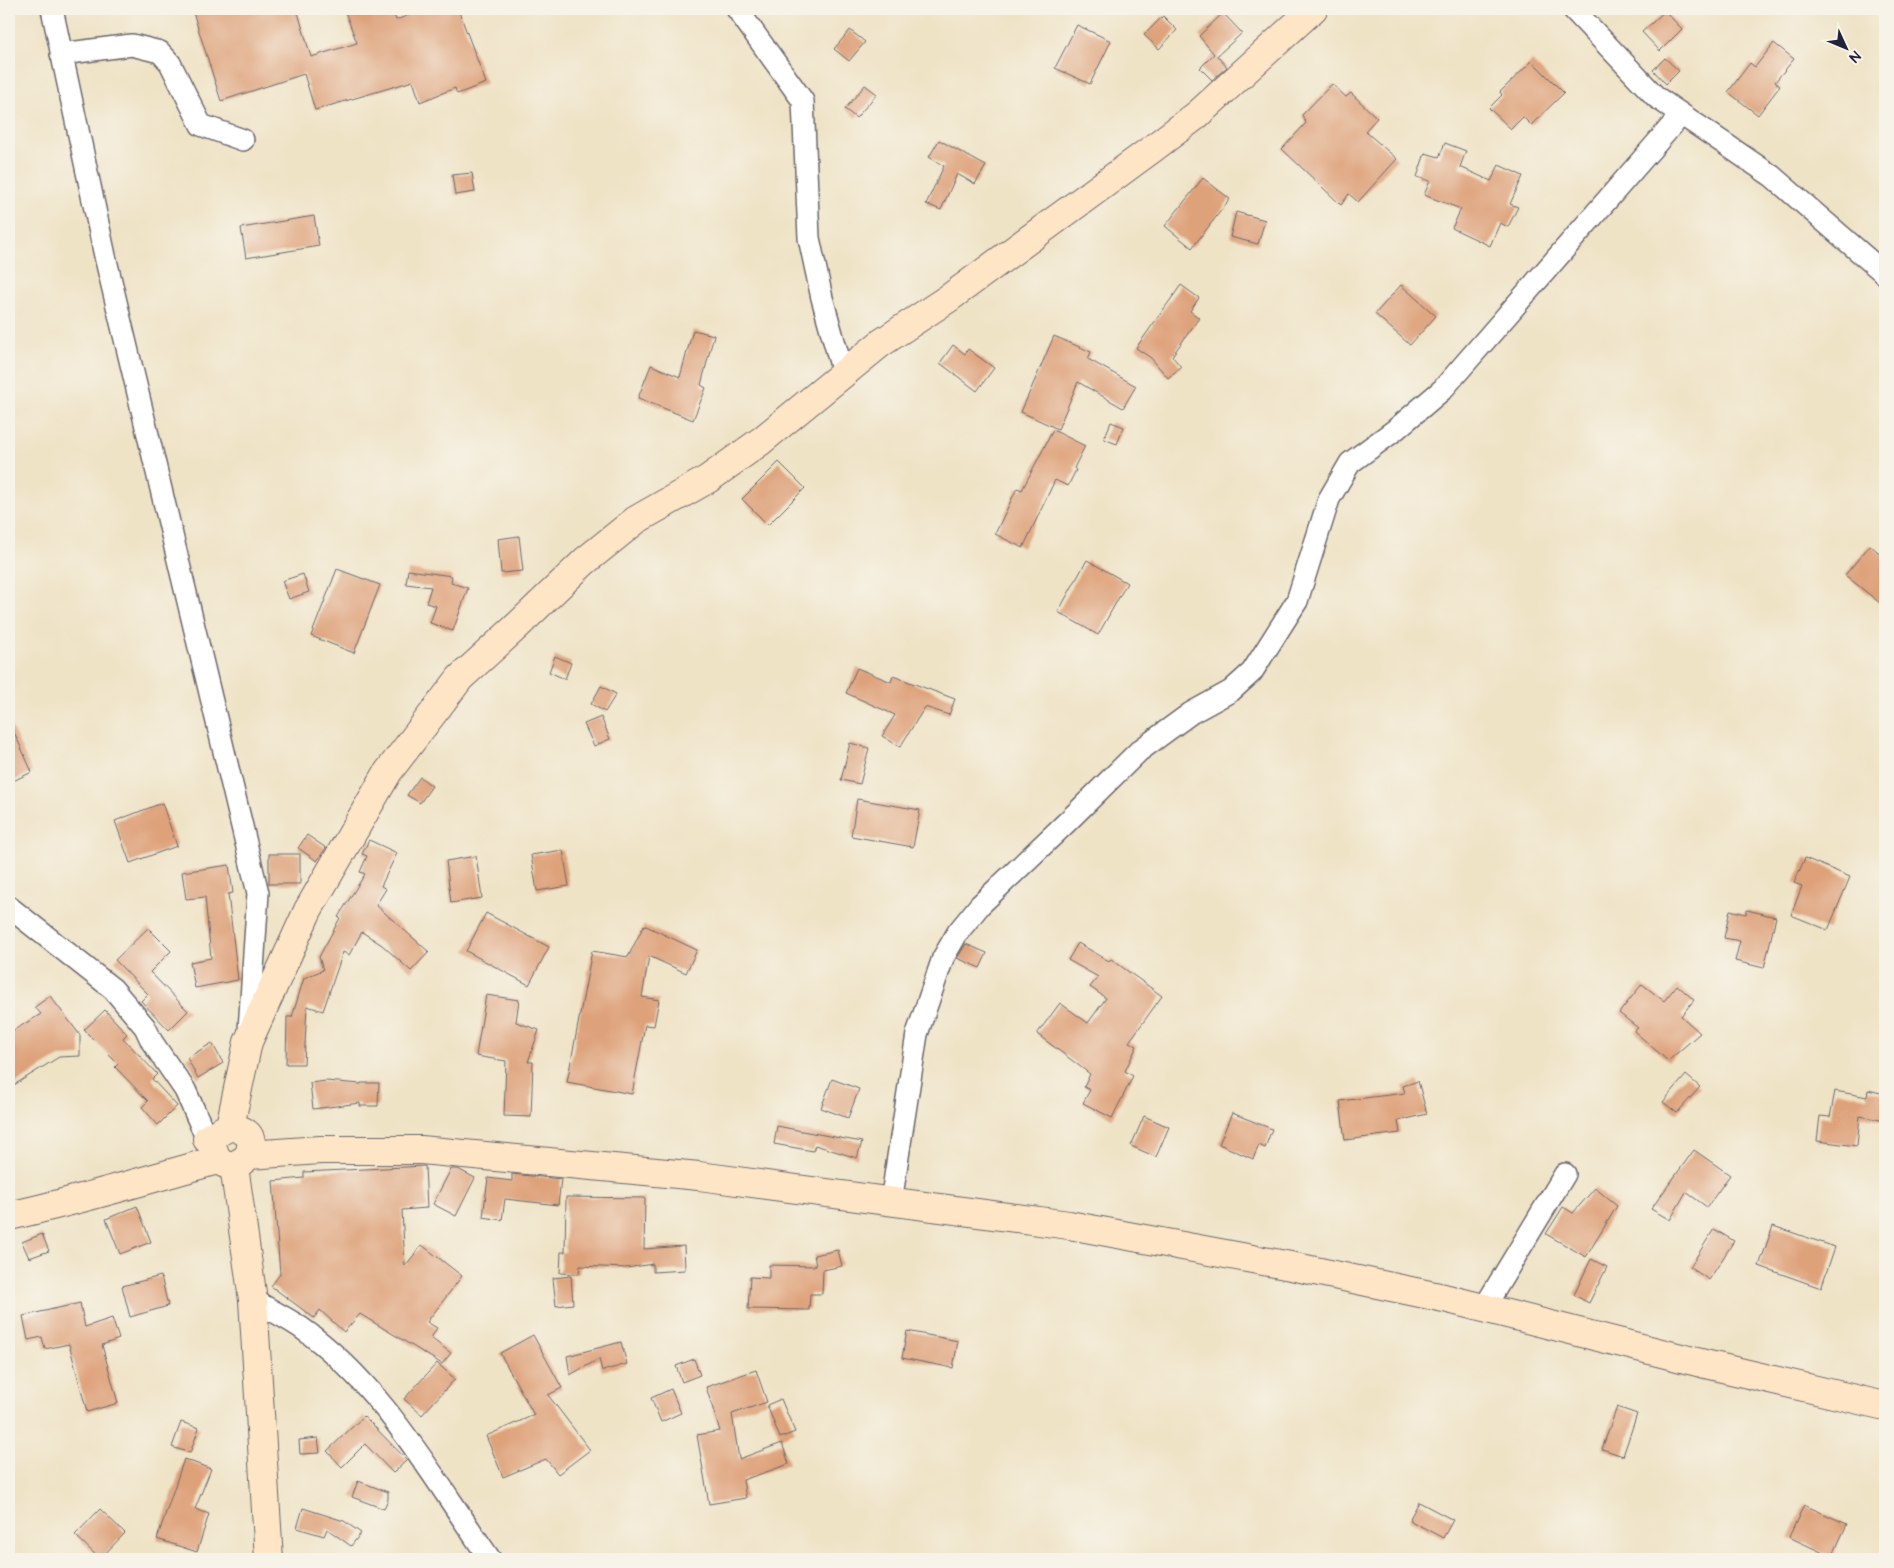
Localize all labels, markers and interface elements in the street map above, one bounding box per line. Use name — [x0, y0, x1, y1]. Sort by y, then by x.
north arrow — [1822, 22, 1872, 72]
text: N — [1844, 46, 1865, 67]

